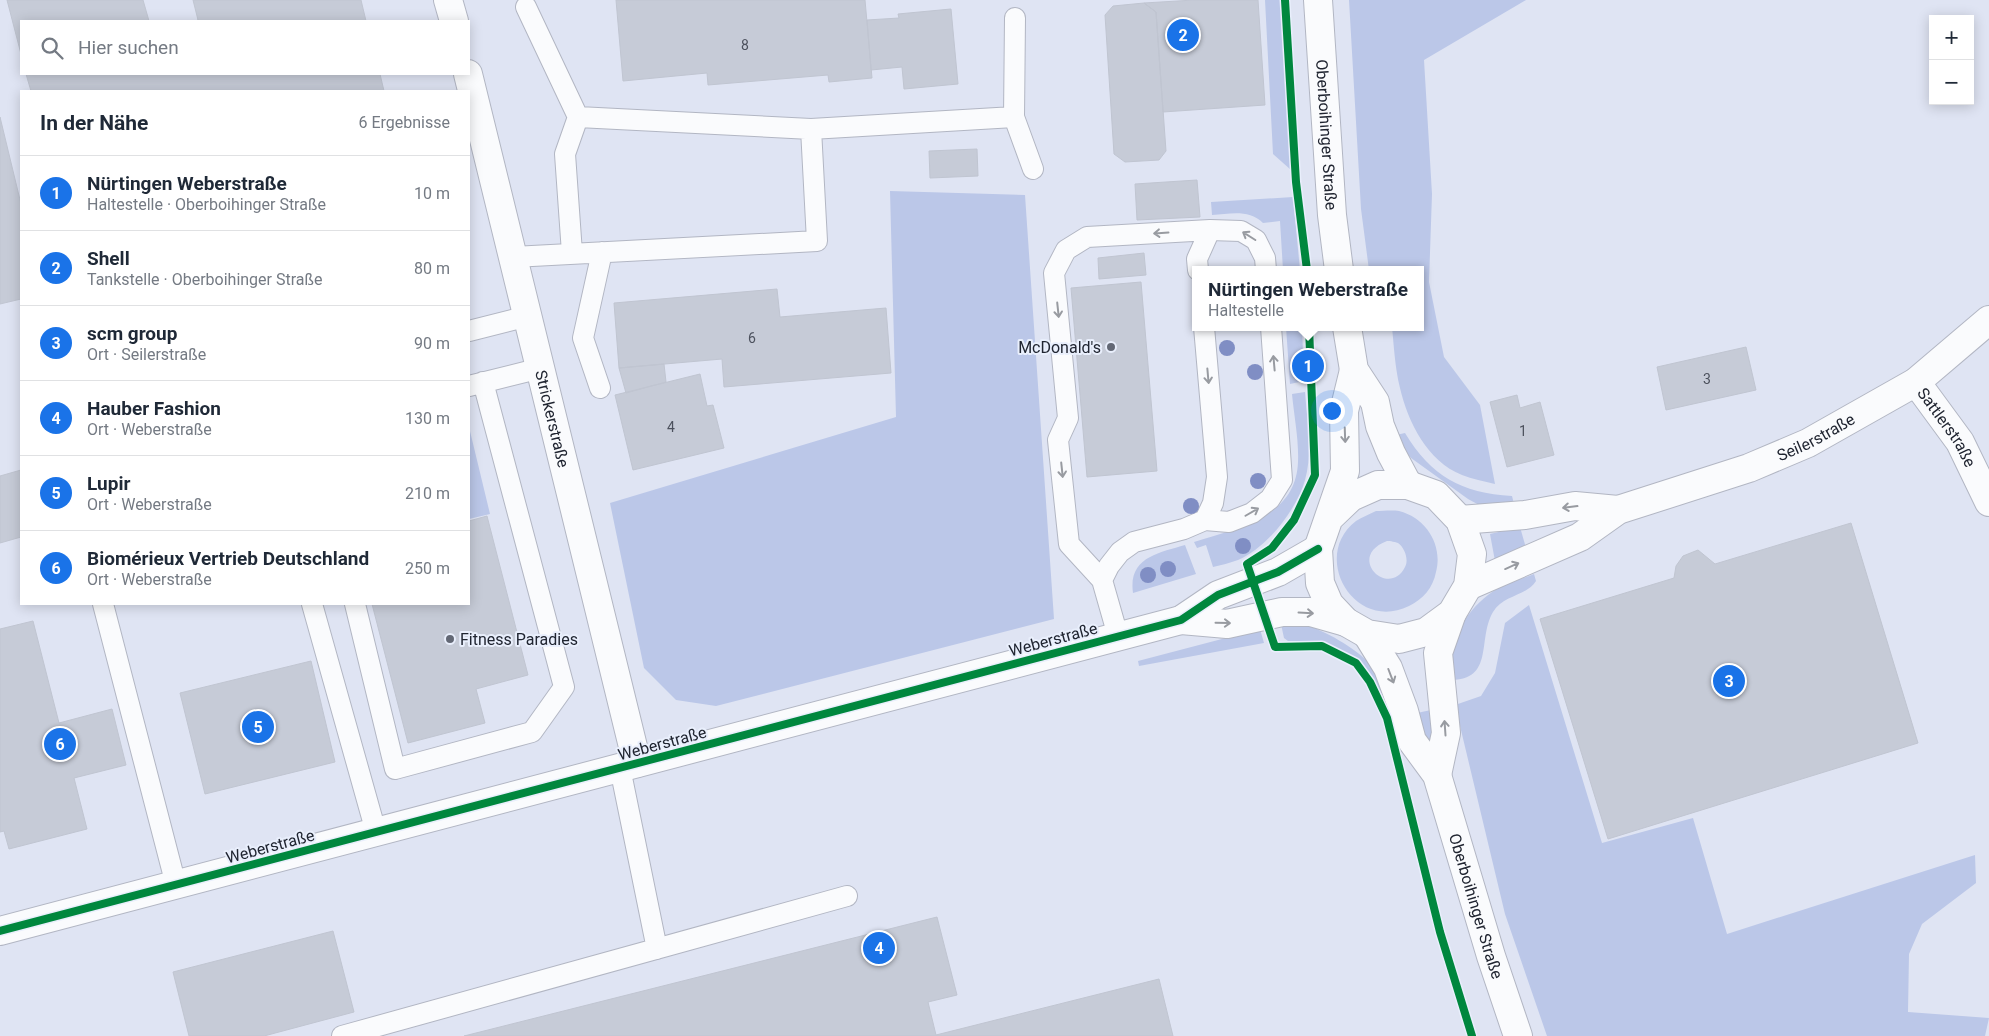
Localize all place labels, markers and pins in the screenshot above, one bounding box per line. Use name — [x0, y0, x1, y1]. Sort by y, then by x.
pin: 2 — [1167, 16, 1199, 54]
place label: McDonald's — [1018, 338, 1101, 357]
marker: McDonald's — [1105, 341, 1117, 353]
pin: 1 — [1292, 347, 1324, 385]
place label: Fitness Paradies — [460, 630, 578, 649]
marker: Fitness Paradies — [444, 633, 456, 645]
pin: 3 — [1713, 662, 1745, 700]
pin: 5 — [242, 708, 274, 746]
pin: 6 — [44, 725, 76, 763]
pin: 4 — [863, 929, 895, 967]

